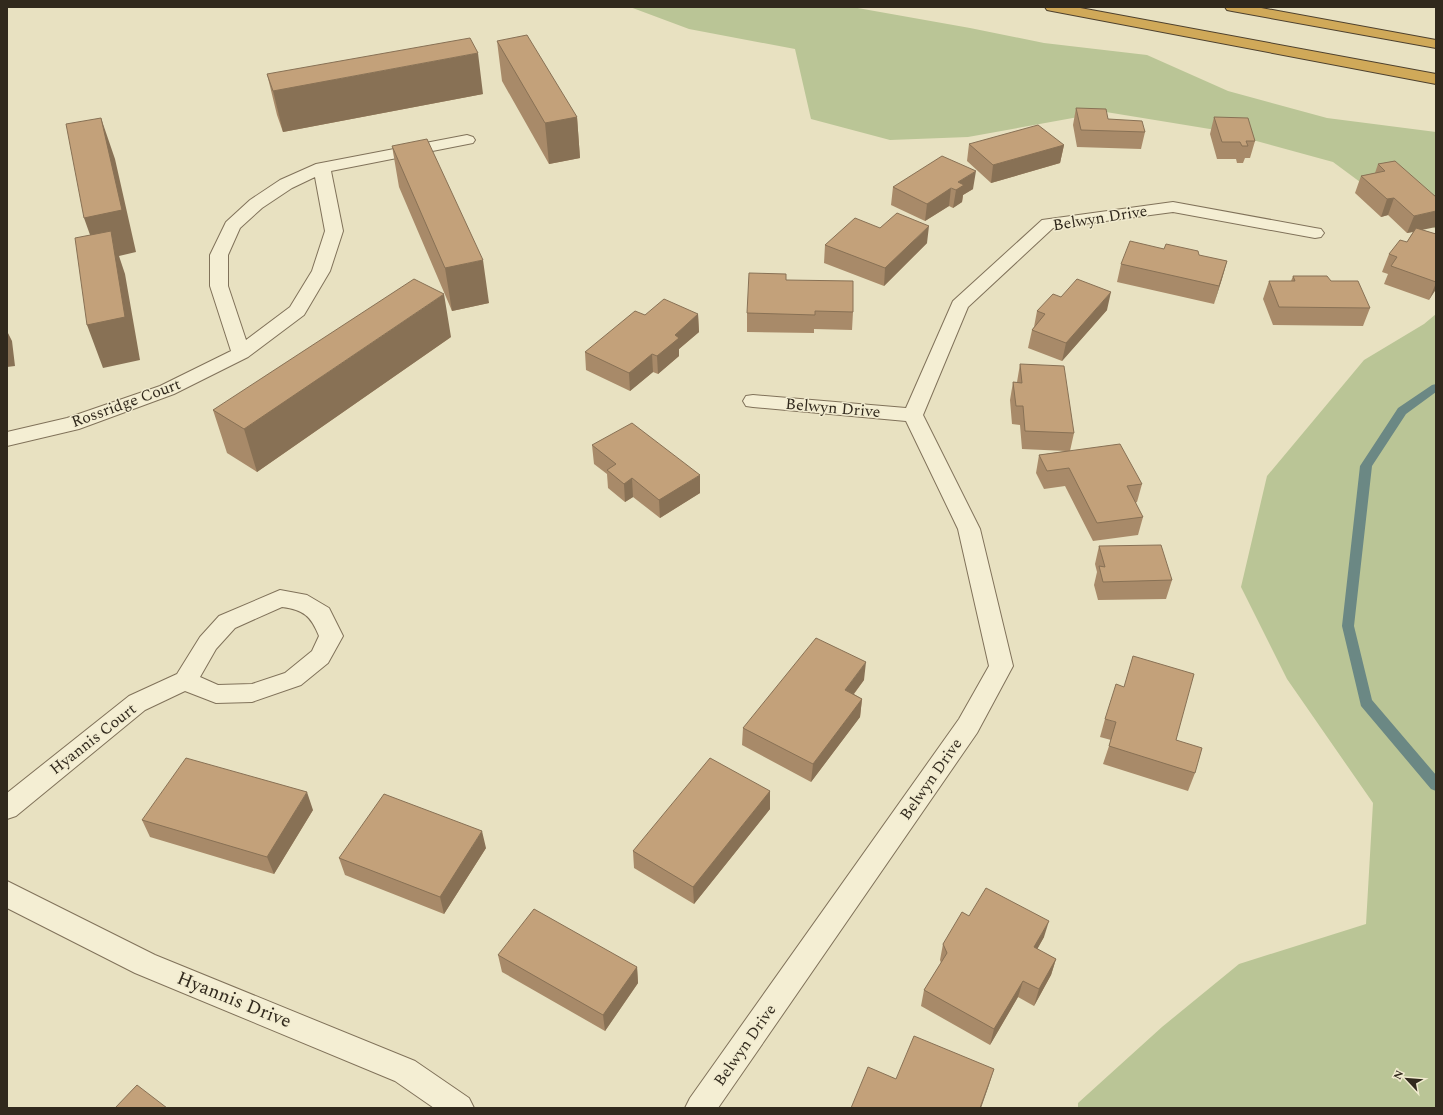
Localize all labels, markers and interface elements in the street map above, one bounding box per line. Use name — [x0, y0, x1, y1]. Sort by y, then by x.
street label: Belwyn Drive — [1051, 199, 1149, 237]
street label: Rossridge Court — [68, 372, 184, 434]
street label: Belwyn Drive — [784, 392, 882, 424]
street label: Hyannis Court — [45, 697, 142, 781]
street label: Belwyn Drive — [894, 733, 968, 825]
street label: Hyannis Drive — [172, 964, 296, 1036]
street label: Belwyn Drive — [708, 999, 782, 1091]
north arrow — [1387, 1059, 1427, 1099]
text: N — [1389, 1067, 1408, 1083]

